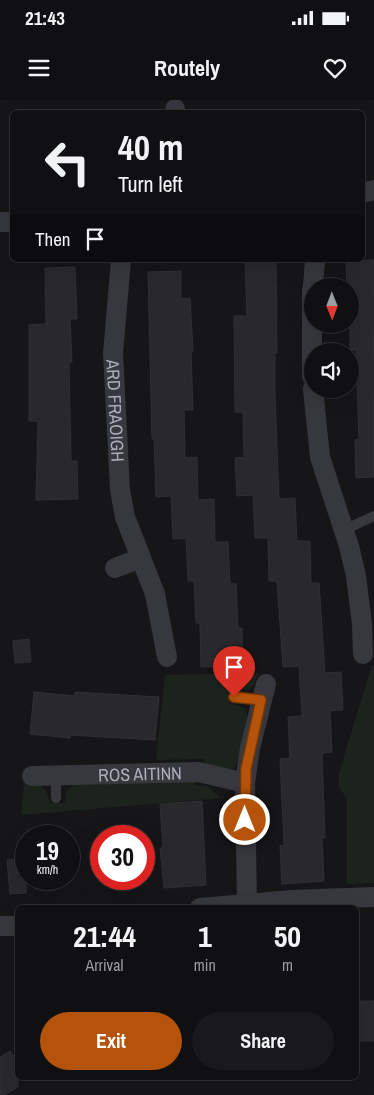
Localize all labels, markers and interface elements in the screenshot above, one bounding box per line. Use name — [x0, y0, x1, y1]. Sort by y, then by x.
text: 21:43 — [25, 5, 65, 31]
text: Routely — [154, 53, 220, 83]
icon: menu — [25, 54, 53, 82]
icon: heart — [321, 54, 349, 82]
text: 40 m — [118, 124, 183, 171]
icon: left — [35, 130, 100, 195]
text: Turn left — [118, 169, 183, 199]
icon: arrive — [81, 225, 109, 253]
text: Then — [35, 226, 71, 252]
north arrow — [304, 278, 359, 332]
map controls — [304, 278, 359, 398]
button: sound — [304, 343, 359, 398]
street label: ARD FRAOIGH — [101, 358, 131, 462]
pin — [213, 646, 255, 697]
icon: arrive — [220, 653, 248, 681]
street label: ROS AITINN — [98, 760, 182, 787]
position arrow — [218, 793, 270, 845]
speed limit sign: 30 — [90, 825, 155, 890]
text: 19 — [36, 834, 59, 868]
text: km/h — [37, 862, 58, 878]
text: 21:44 — [73, 916, 136, 956]
text: 1 — [198, 916, 212, 956]
text: 50 — [274, 916, 301, 956]
text: Arrival — [85, 954, 123, 976]
text: min — [194, 954, 216, 976]
text: m — [282, 954, 293, 976]
button: Exit — [40, 1012, 182, 1070]
button: Share — [192, 1012, 334, 1070]

